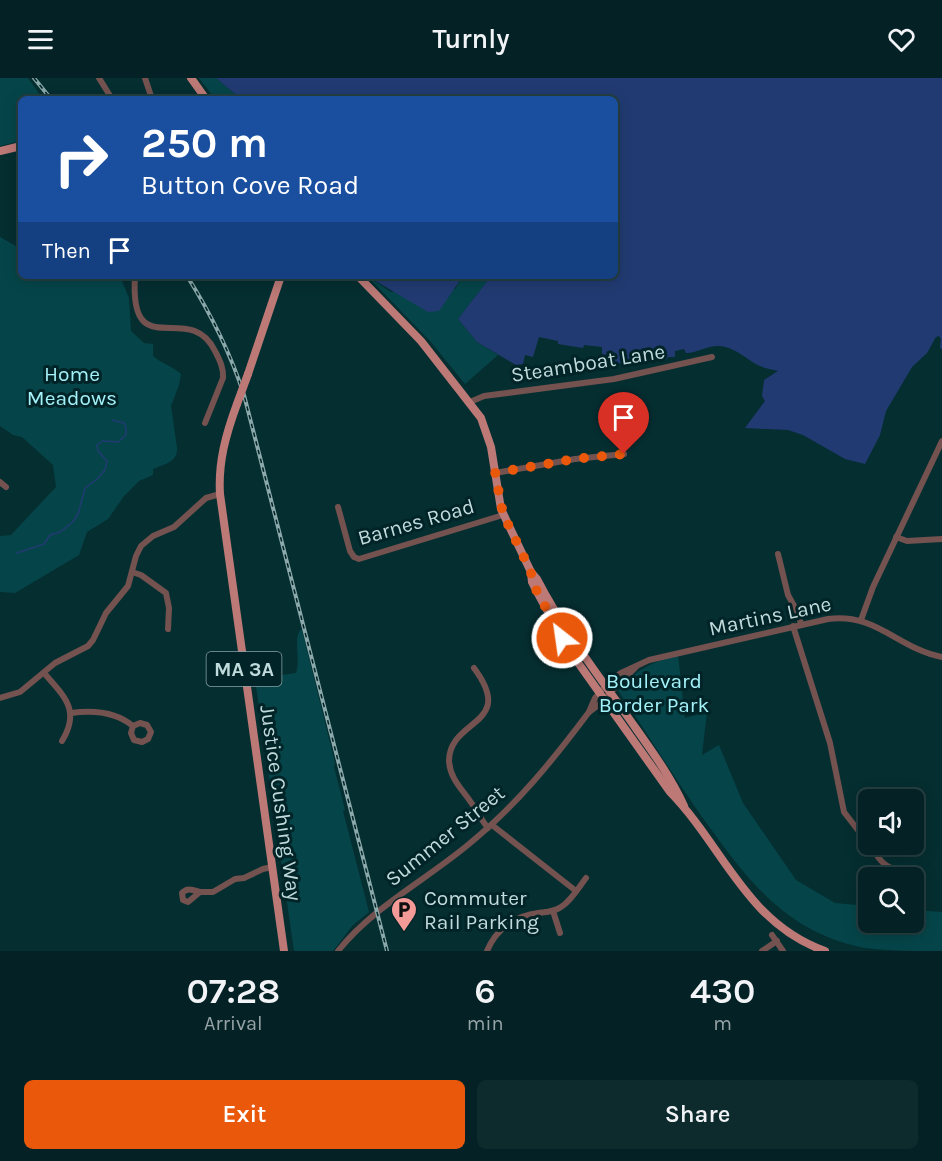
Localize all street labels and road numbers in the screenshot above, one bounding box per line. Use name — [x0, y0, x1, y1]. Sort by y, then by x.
street label: Steamboat Lane — [509, 339, 667, 387]
street label: Barnes Road — [355, 494, 477, 550]
street label: Martins Lane — [707, 591, 833, 641]
road number: MA 3A — [206, 652, 282, 686]
street label: Justice Cushing Way — [255, 704, 307, 903]
street label: Summer Street — [381, 781, 509, 891]

